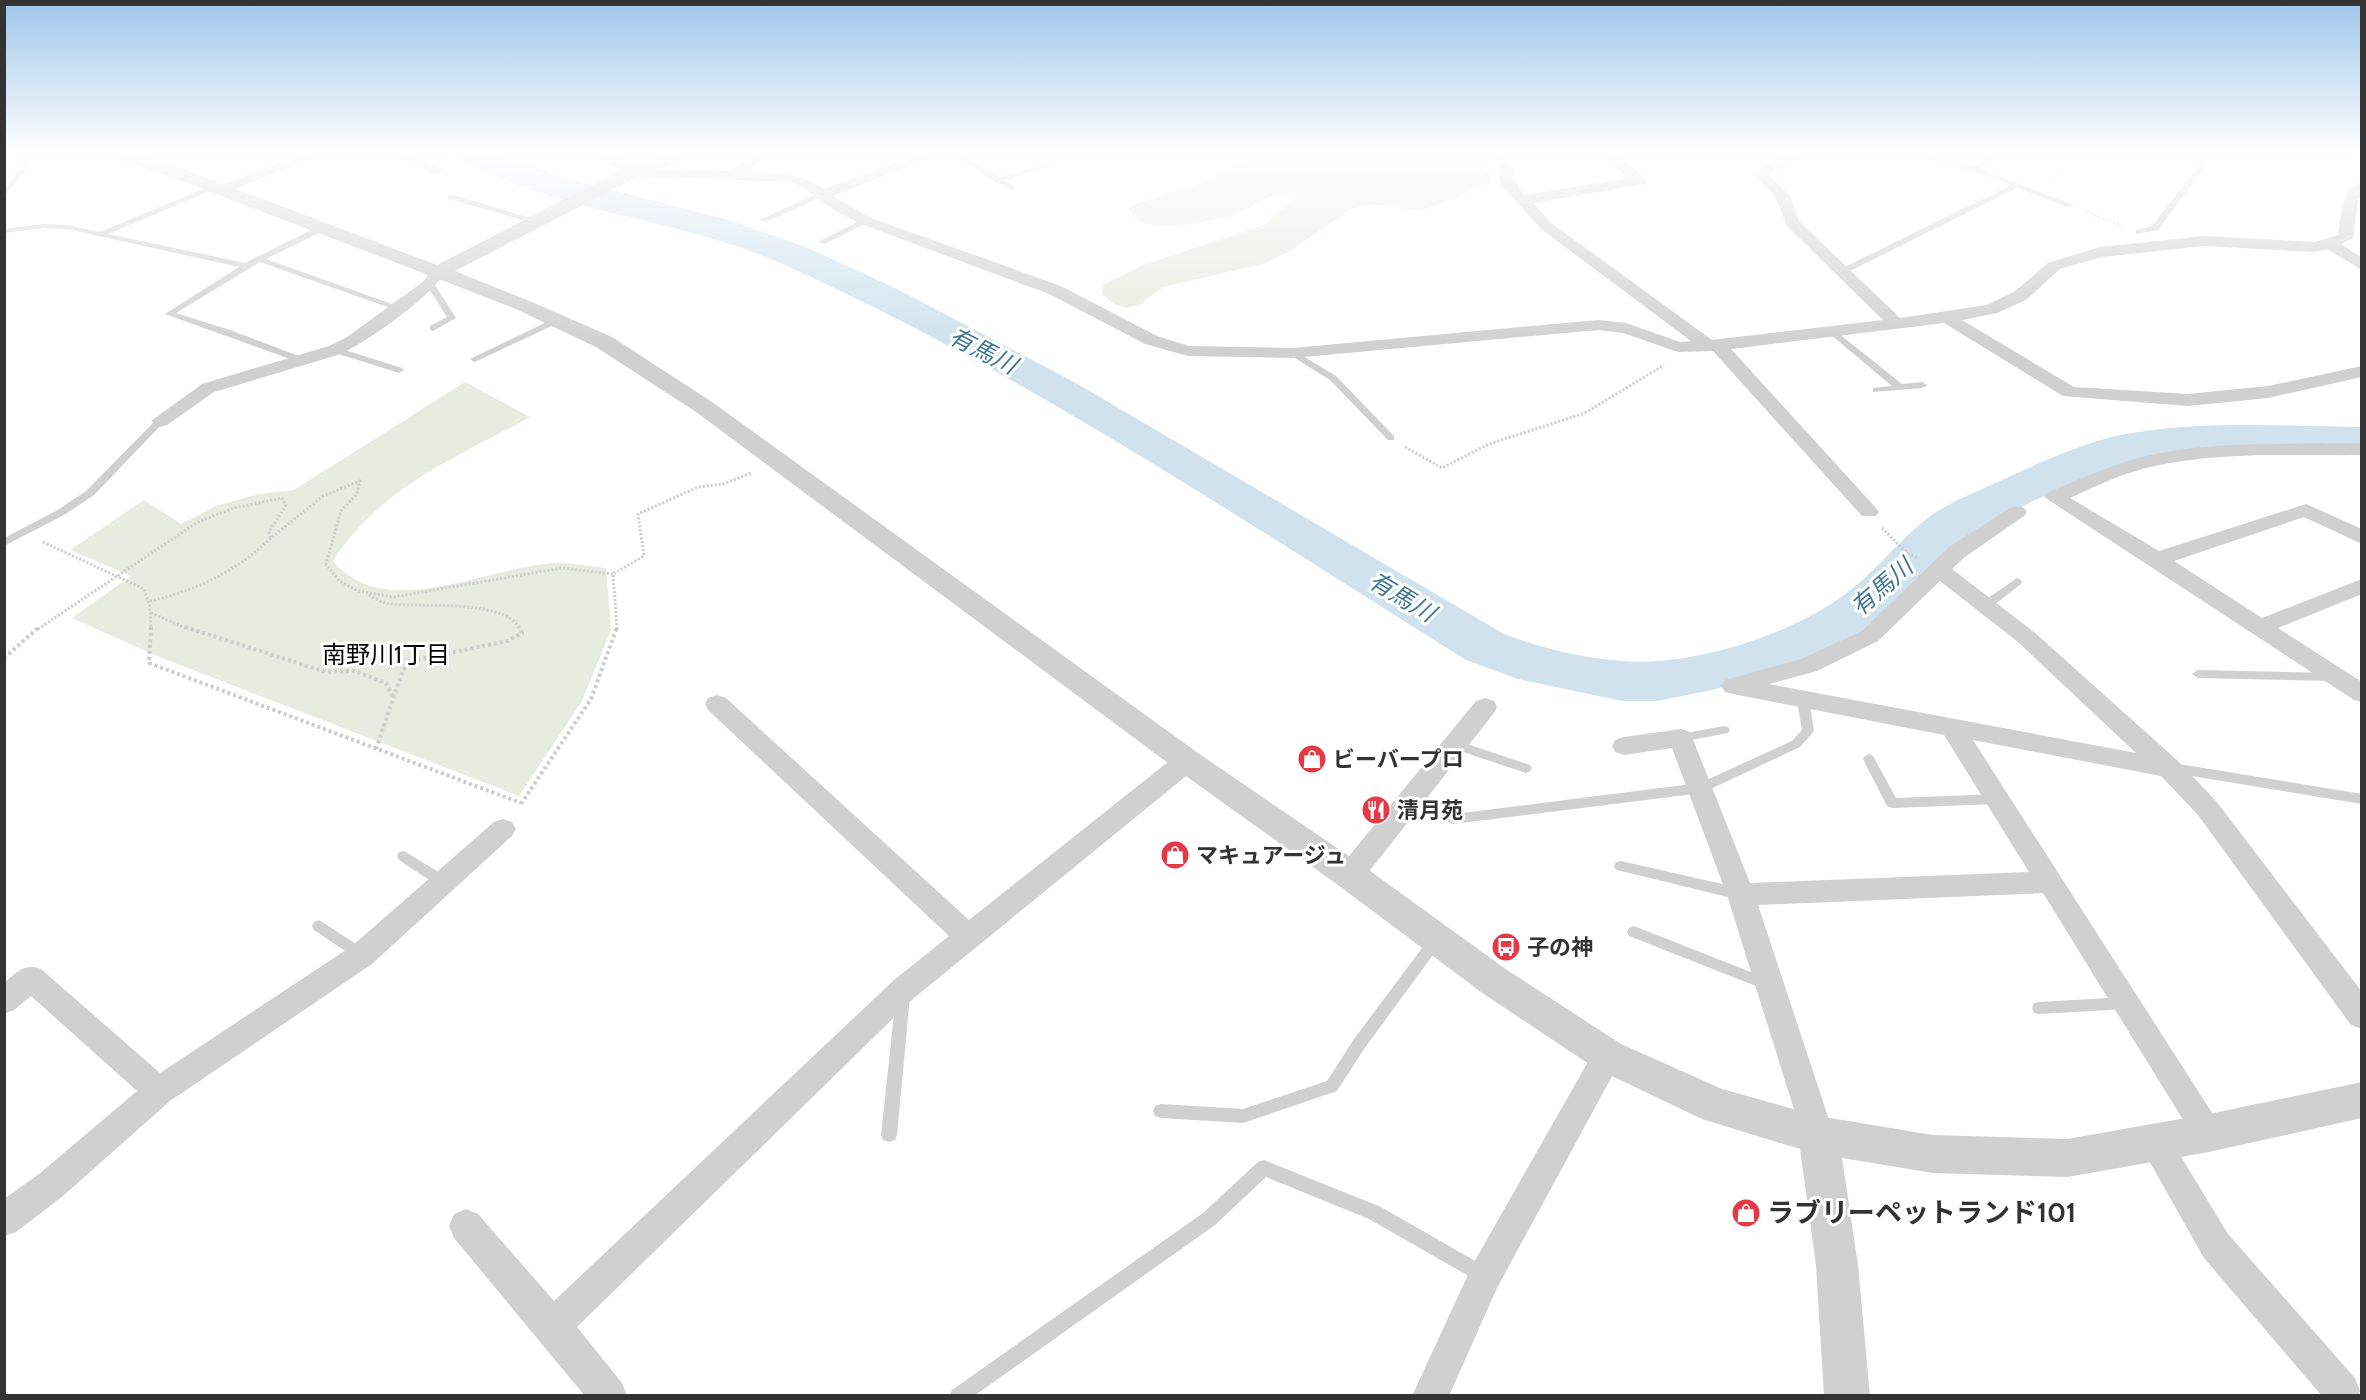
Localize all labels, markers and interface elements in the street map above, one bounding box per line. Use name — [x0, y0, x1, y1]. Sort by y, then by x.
water label: 有馬川 — [945, 321, 1025, 381]
water label: 有馬川 — [1845, 550, 1921, 621]
water label: 有馬川 — [1364, 566, 1443, 629]
district label: 南野川1丁目 — [322, 640, 450, 669]
shop icon: ビーバープロ — [1296, 743, 1328, 775]
place label: ビーバープロ — [1333, 746, 1463, 773]
restaurant icon: 清月苑 — [1360, 794, 1392, 826]
place label: 清月苑 — [1397, 797, 1463, 824]
shop icon: マキュアージュ — [1159, 839, 1191, 871]
place label: マキュアージュ — [1196, 842, 1346, 869]
bus stop icon: 子の神 — [1490, 931, 1522, 963]
place label: 子の神 — [1527, 934, 1593, 961]
place label: ラブリーペットランド101 — [1767, 1196, 2076, 1229]
shop icon: ラブリーペットランド101 — [1730, 1197, 1762, 1229]

